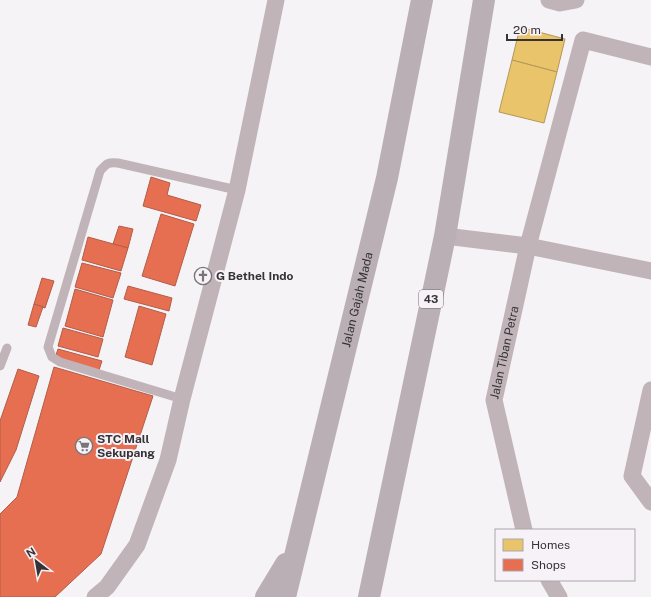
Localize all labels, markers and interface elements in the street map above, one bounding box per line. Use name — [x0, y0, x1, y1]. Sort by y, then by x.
scale bar — [507, 16, 562, 42]
text: 20 m — [513, 23, 541, 37]
street label: Jalan Gajah Mada — [339, 251, 376, 349]
church icon: G Bethel Indo — [193, 266, 213, 286]
place label: G Bethel Indo — [216, 269, 294, 283]
road number: 43 — [419, 290, 443, 308]
street label: Jalan Tiban Petra — [487, 305, 522, 400]
place label: STC Mall Sekupang — [97, 432, 155, 460]
supermarket icon: STC Mall Sekupang — [74, 436, 94, 456]
legend — [495, 529, 635, 581]
text: Homes — [531, 538, 570, 552]
north arrow — [16, 541, 56, 581]
text: N — [24, 545, 38, 560]
text: Shops — [531, 558, 566, 572]

